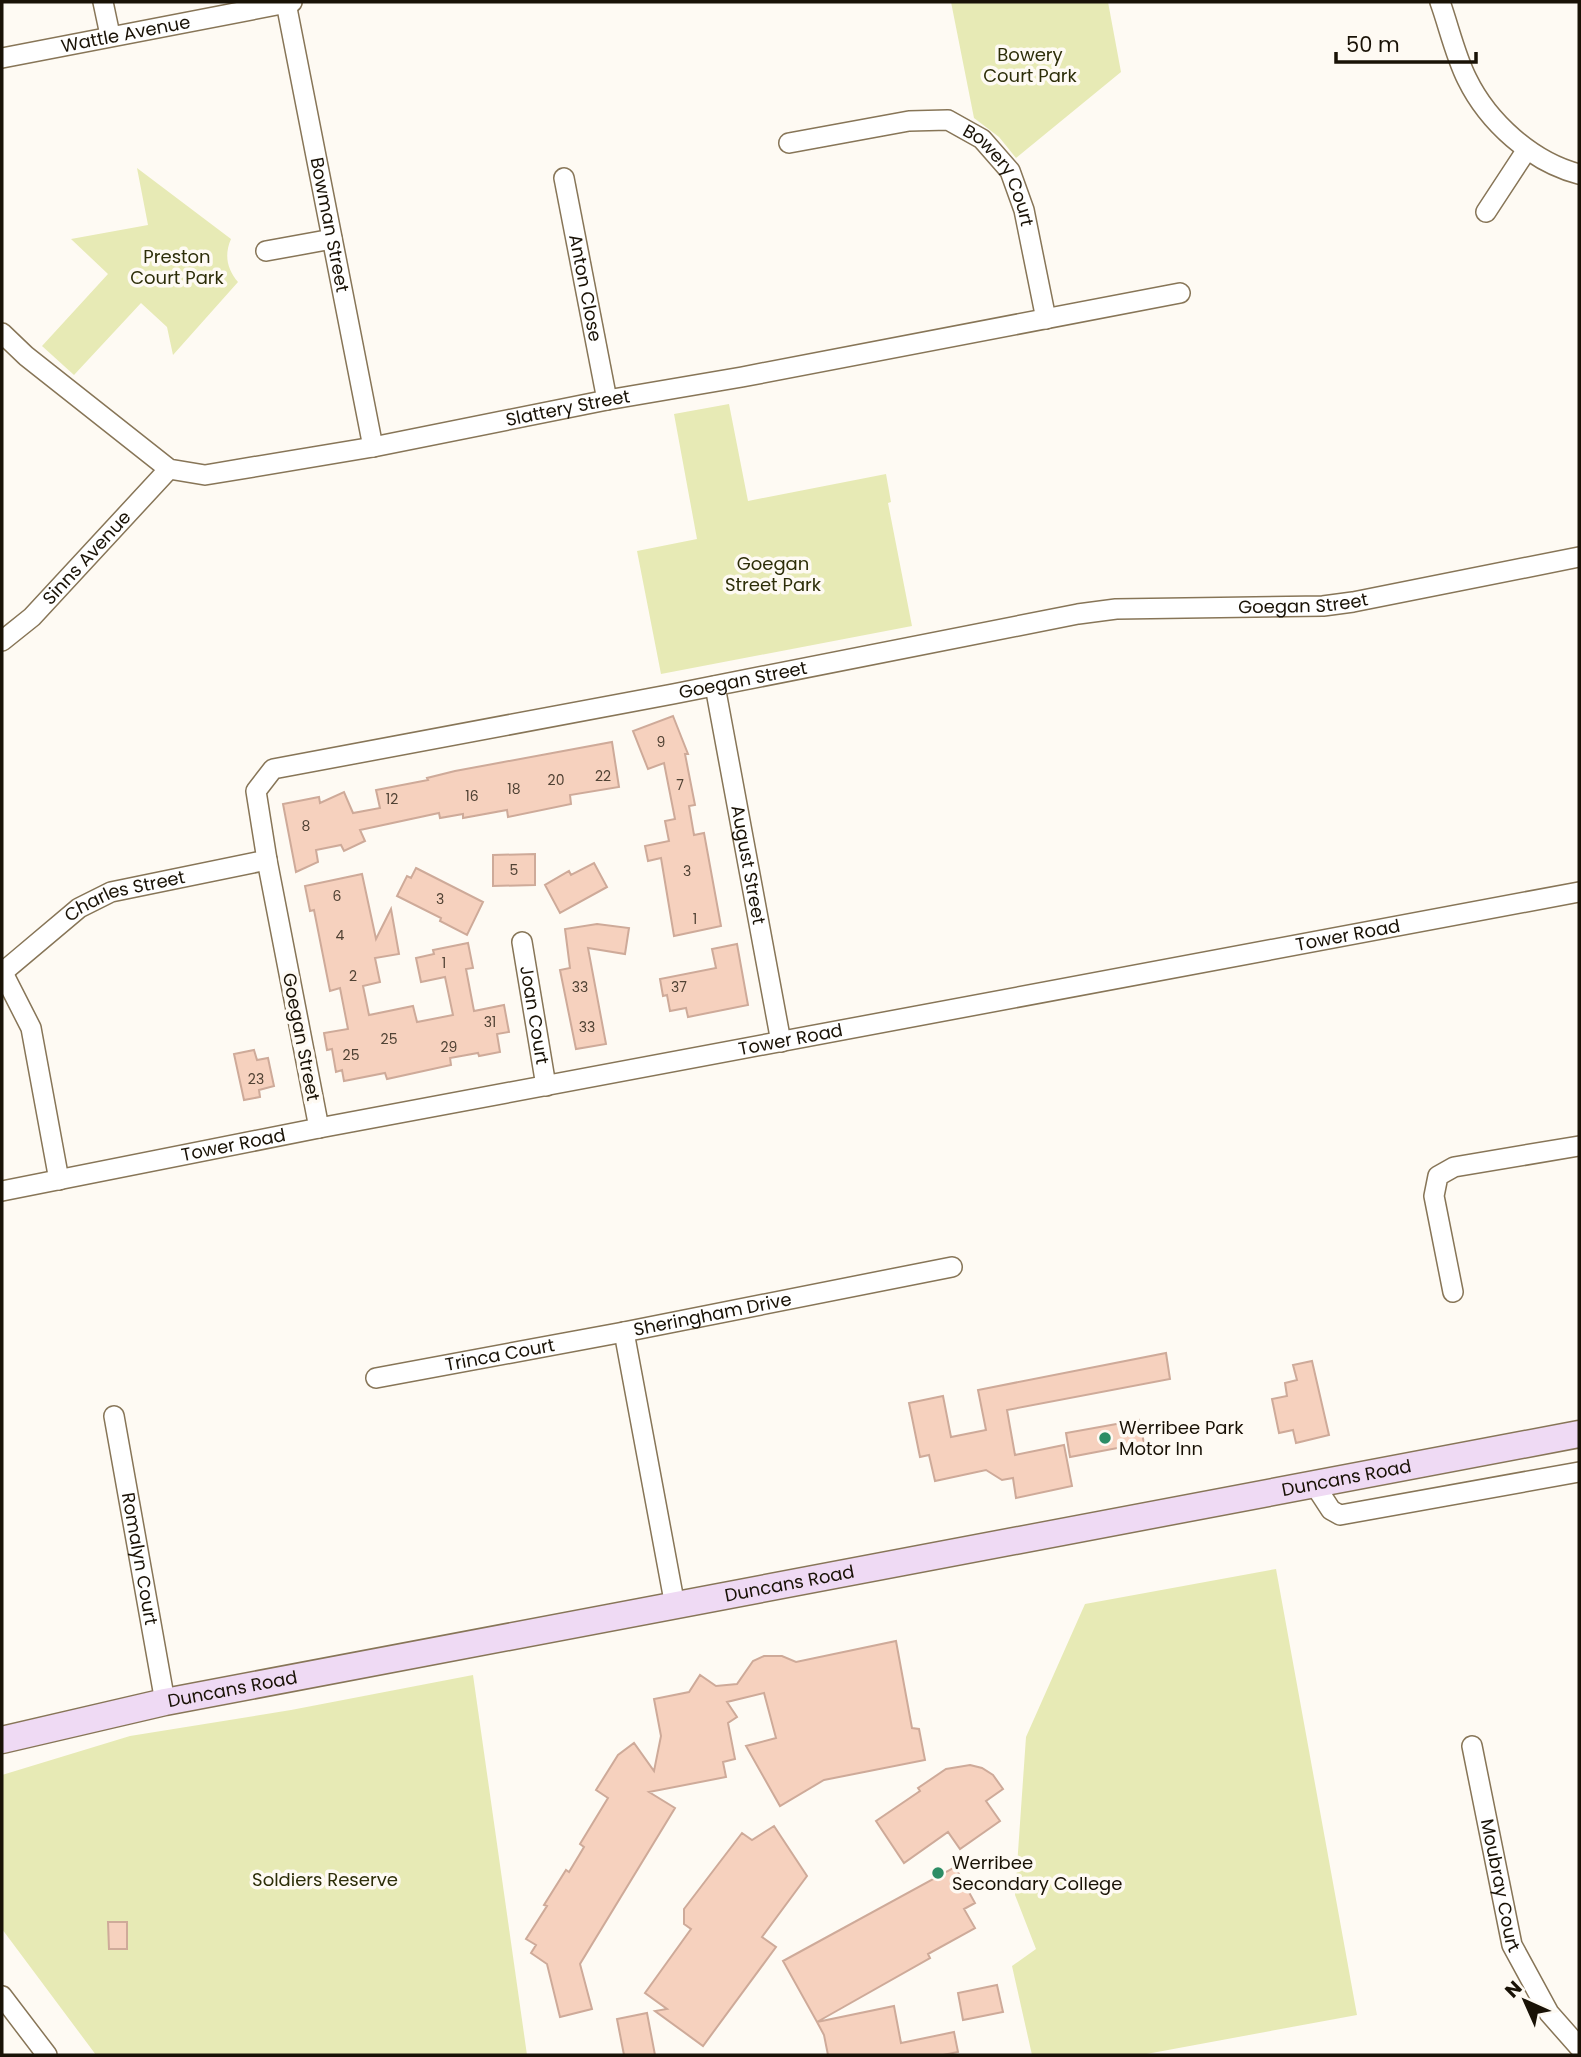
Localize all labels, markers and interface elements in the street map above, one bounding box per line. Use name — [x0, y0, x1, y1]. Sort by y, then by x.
street label: Wattle Avenue — [59, 9, 192, 58]
scale bar — [1336, 21, 1476, 65]
text: 50 m — [1346, 30, 1400, 59]
park label: Bowery Court Park — [983, 42, 1078, 88]
street label: Bowery Court — [959, 118, 1040, 228]
street label: Bowman Street — [304, 155, 355, 294]
street label: Anton Close — [563, 232, 608, 344]
park label: Preston Court Park — [130, 244, 225, 290]
street label: Slattery Street — [504, 383, 632, 432]
street label: Sinns Avenue — [36, 505, 136, 610]
park label: Goegan Street Park — [725, 551, 822, 597]
street label: Goegan Street — [1238, 586, 1370, 619]
street label: Goegan Street — [677, 655, 809, 705]
house number: 9 — [657, 732, 665, 752]
house number: 22 — [595, 766, 611, 786]
house number: 20 — [548, 770, 564, 790]
house number: 7 — [676, 775, 684, 795]
house number: 18 — [507, 779, 521, 799]
house number: 16 — [465, 786, 479, 806]
house number: 12 — [386, 789, 398, 809]
street label: August Street — [725, 803, 772, 927]
house number: 8 — [302, 816, 311, 836]
house number: 5 — [510, 860, 518, 880]
house number: 3 — [683, 861, 691, 881]
street label: Charles Street — [59, 864, 187, 927]
house number: 6 — [333, 886, 342, 906]
house number: 3 — [436, 889, 444, 909]
house number: 1 — [693, 909, 697, 929]
street label: Tower Road — [1294, 913, 1402, 957]
house number: 4 — [336, 925, 345, 945]
house number: 1 — [442, 953, 446, 973]
street label: Joan Court — [514, 964, 555, 1066]
house number: 2 — [349, 966, 357, 986]
street label: Goegan Street — [277, 971, 326, 1103]
house number: 33 — [572, 977, 588, 997]
house number: 37 — [671, 977, 687, 997]
house number: 31 — [484, 1012, 496, 1032]
house number: 33 — [579, 1017, 595, 1037]
street label: Tower Road — [736, 1017, 845, 1061]
house number: 25 — [381, 1029, 397, 1049]
house number: 29 — [441, 1037, 457, 1057]
house number: 25 — [343, 1045, 359, 1065]
house number: 23 — [248, 1069, 264, 1089]
street label: Tower Road — [179, 1122, 288, 1167]
street label: Sheringham Drive — [631, 1286, 794, 1342]
street label: Trinca Court — [443, 1332, 556, 1377]
place label: Werribee Park Motor Inn — [1119, 1415, 1244, 1461]
marker: Werribee Park Motor Inn — [1097, 1430, 1113, 1446]
street label: Duncans Road — [1280, 1453, 1413, 1502]
street label: Romalyn Court — [116, 1490, 164, 1627]
street label: Duncans Road — [722, 1559, 856, 1608]
street label: Duncans Road — [165, 1664, 299, 1713]
street label: Moubray Court — [1475, 1817, 1526, 1956]
place label: Werribee Secondary College — [952, 1850, 1122, 1896]
marker: Werribee Secondary College — [930, 1865, 946, 1881]
park label: Soldiers Reserve — [252, 1867, 398, 1892]
north arrow — [1490, 1966, 1560, 2036]
text: N — [1499, 1975, 1528, 2004]

